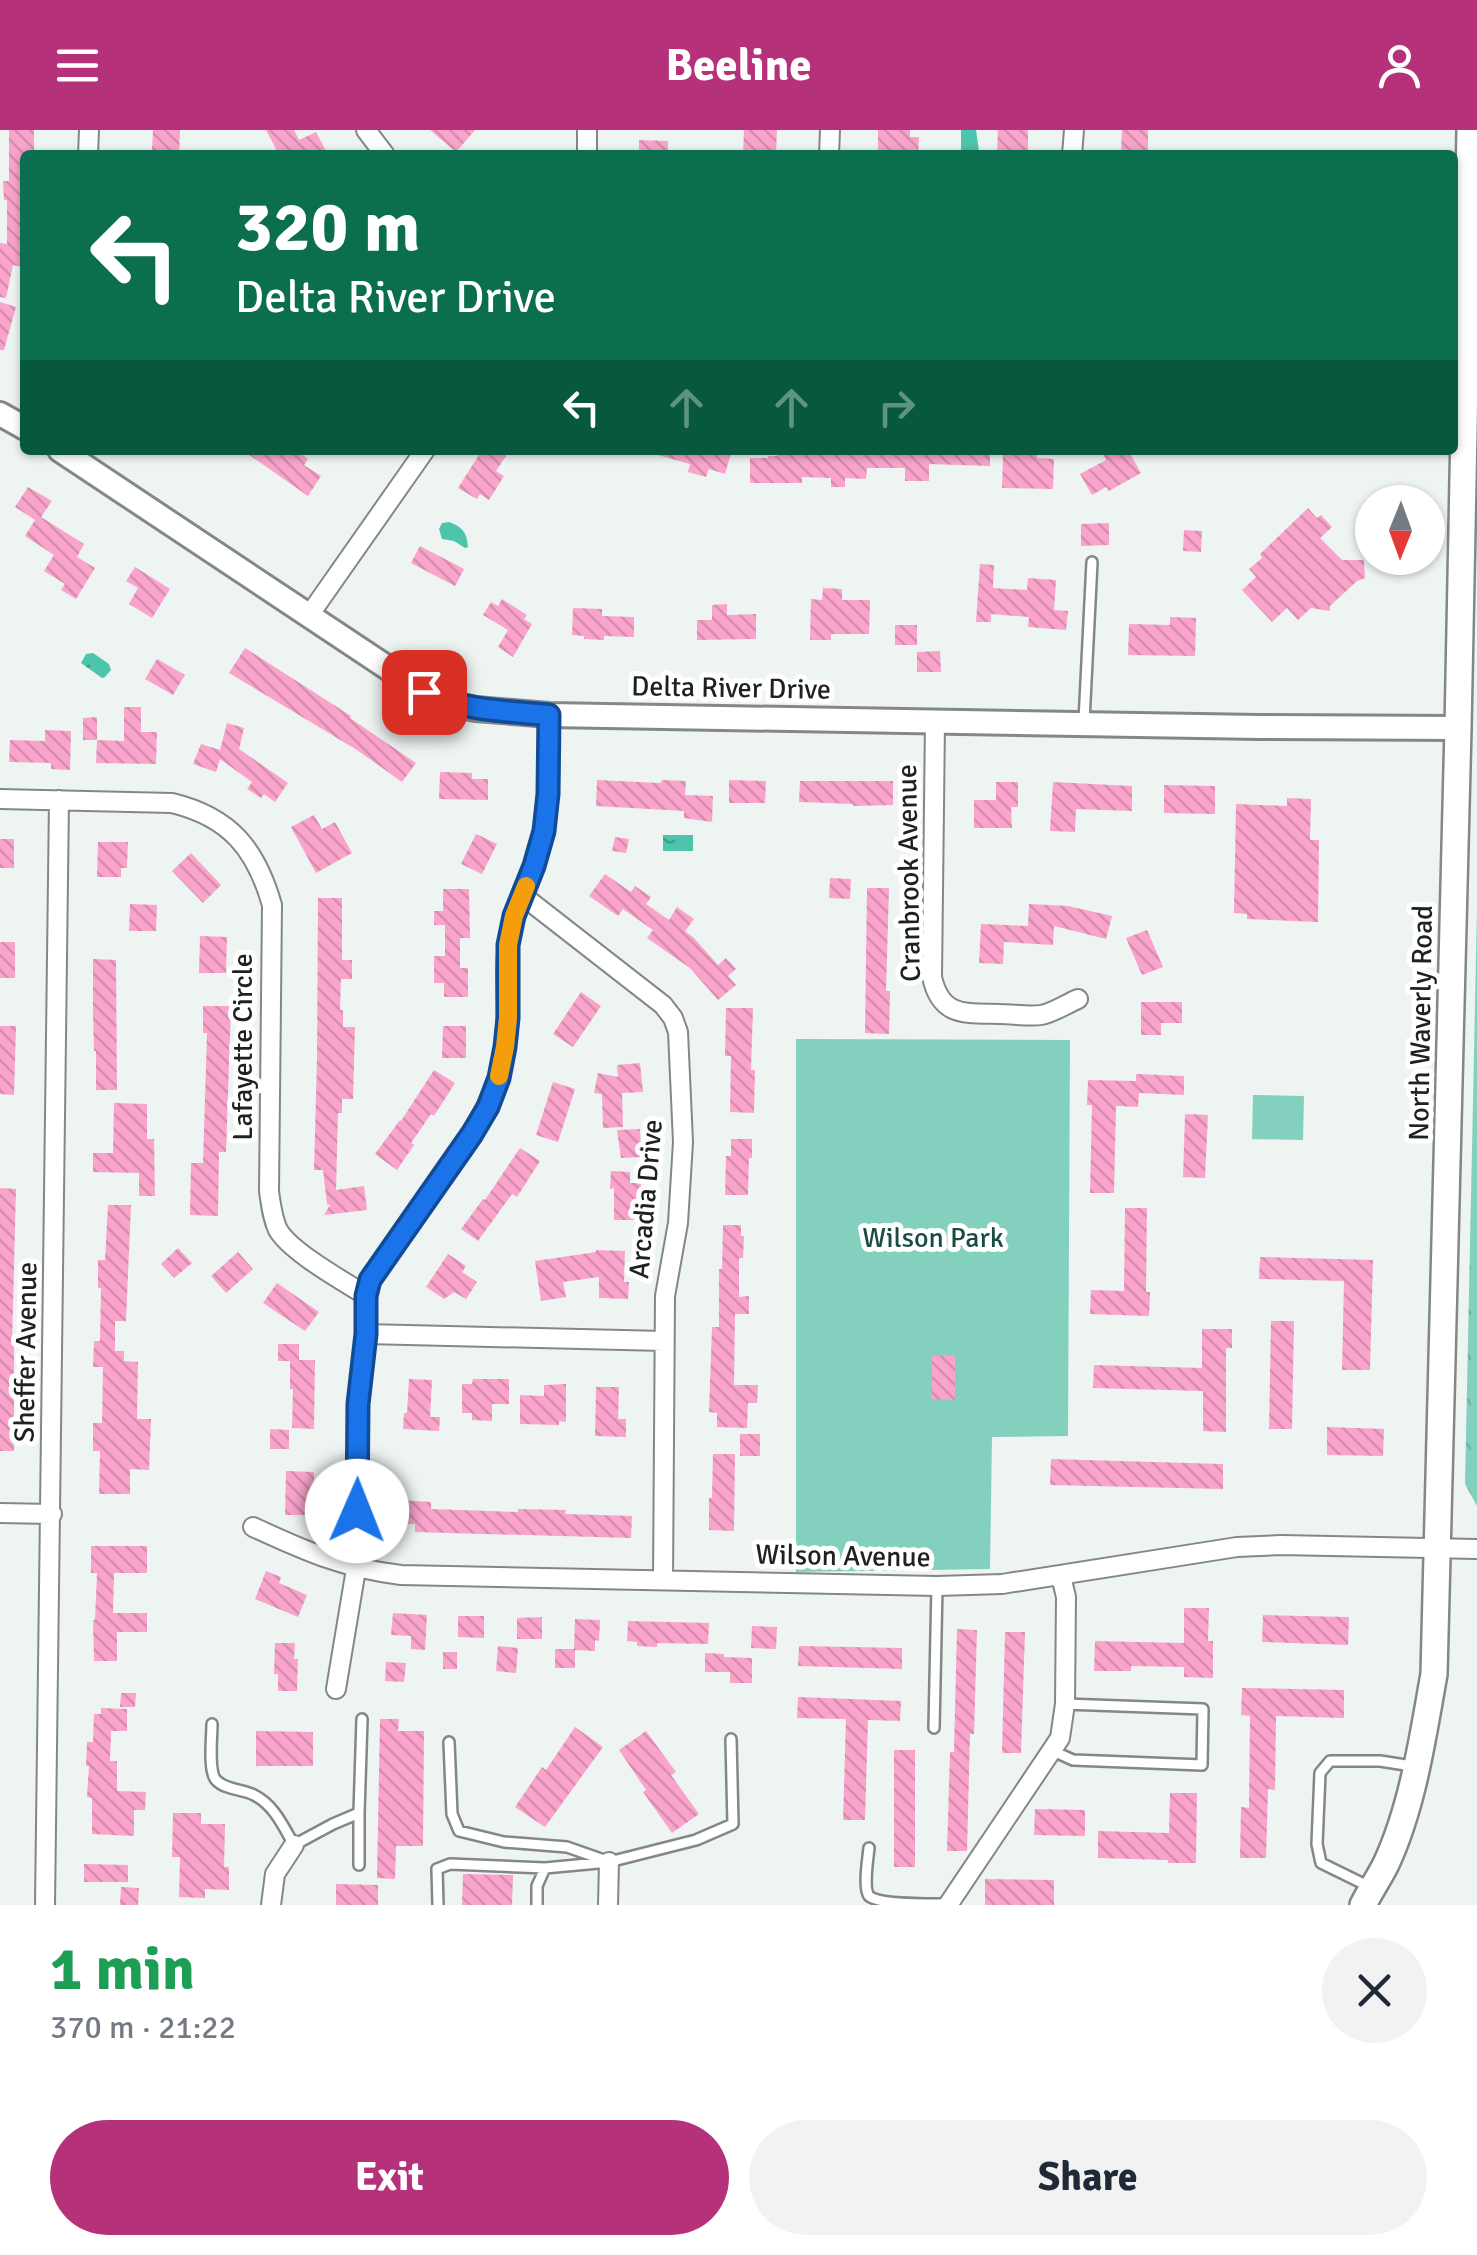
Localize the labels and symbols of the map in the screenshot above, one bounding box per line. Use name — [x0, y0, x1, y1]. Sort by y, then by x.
north arrow — [1355, 485, 1445, 575]
pin — [382, 650, 467, 735]
street label: Delta River Drive — [631, 669, 831, 707]
street label: Cranbrook Avenue — [890, 764, 928, 982]
street label: North Waverly Road — [1402, 905, 1440, 1141]
street label: Lafayette Circle — [226, 953, 260, 1141]
street label: Arcadia Drive — [622, 1118, 670, 1280]
park label: Wilson Park — [862, 1221, 1004, 1255]
street label: Sheffer Avenue — [7, 1261, 45, 1443]
position arrow — [305, 1459, 409, 1563]
street label: Wilson Avenue — [755, 1537, 931, 1575]

